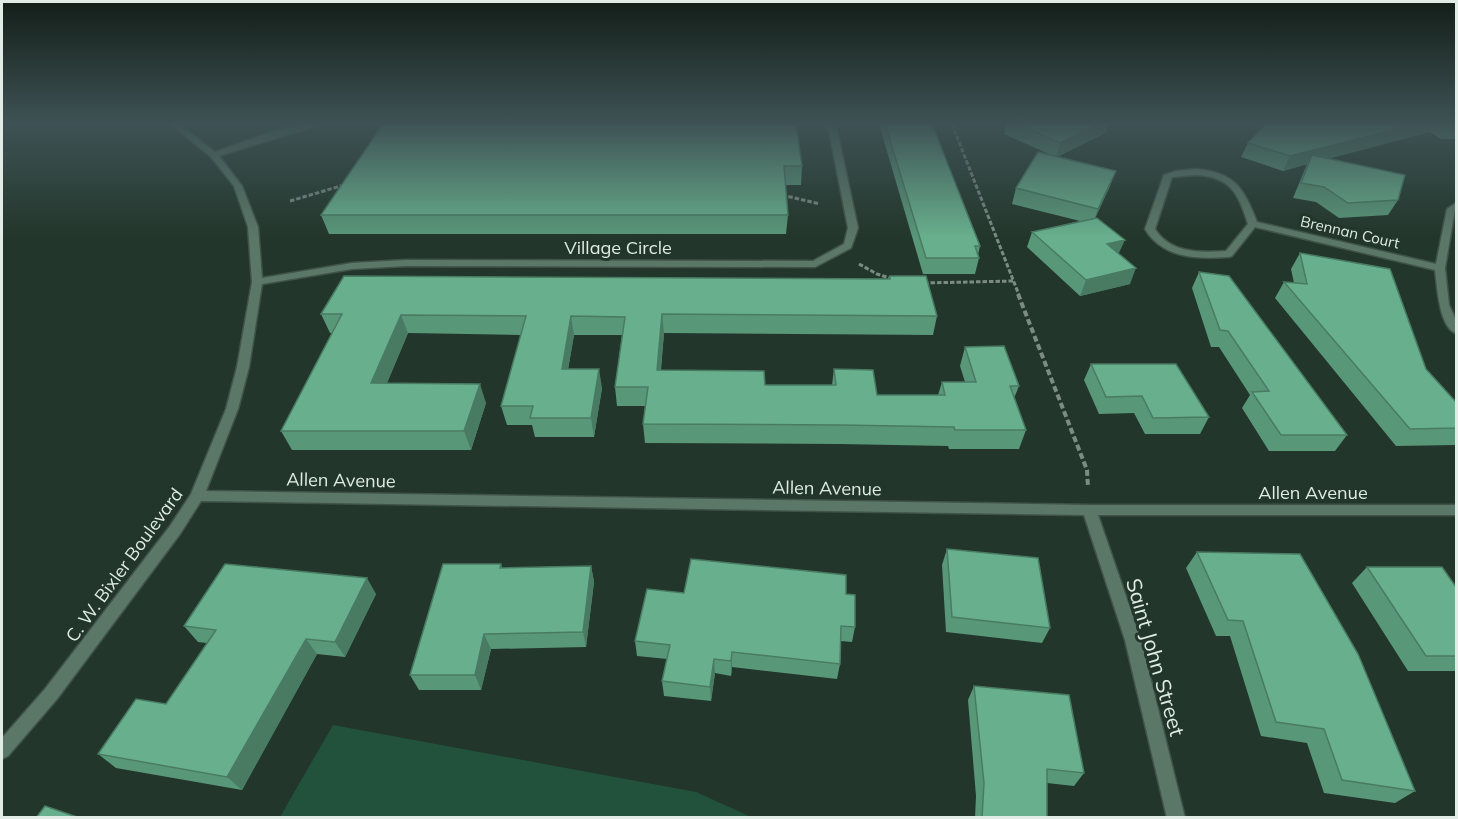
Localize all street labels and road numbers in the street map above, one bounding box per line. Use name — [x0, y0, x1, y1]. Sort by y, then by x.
street label: Brennan Court — [1299, 211, 1401, 253]
street label: Village Circle — [564, 236, 672, 259]
street label: Allen Avenue — [286, 468, 396, 492]
street label: Allen Avenue — [772, 476, 882, 500]
street label: Allen Avenue — [1258, 481, 1368, 504]
street label: C. W. Bixler Boulevard — [60, 483, 188, 647]
street label: Saint John Street — [1121, 575, 1191, 739]

